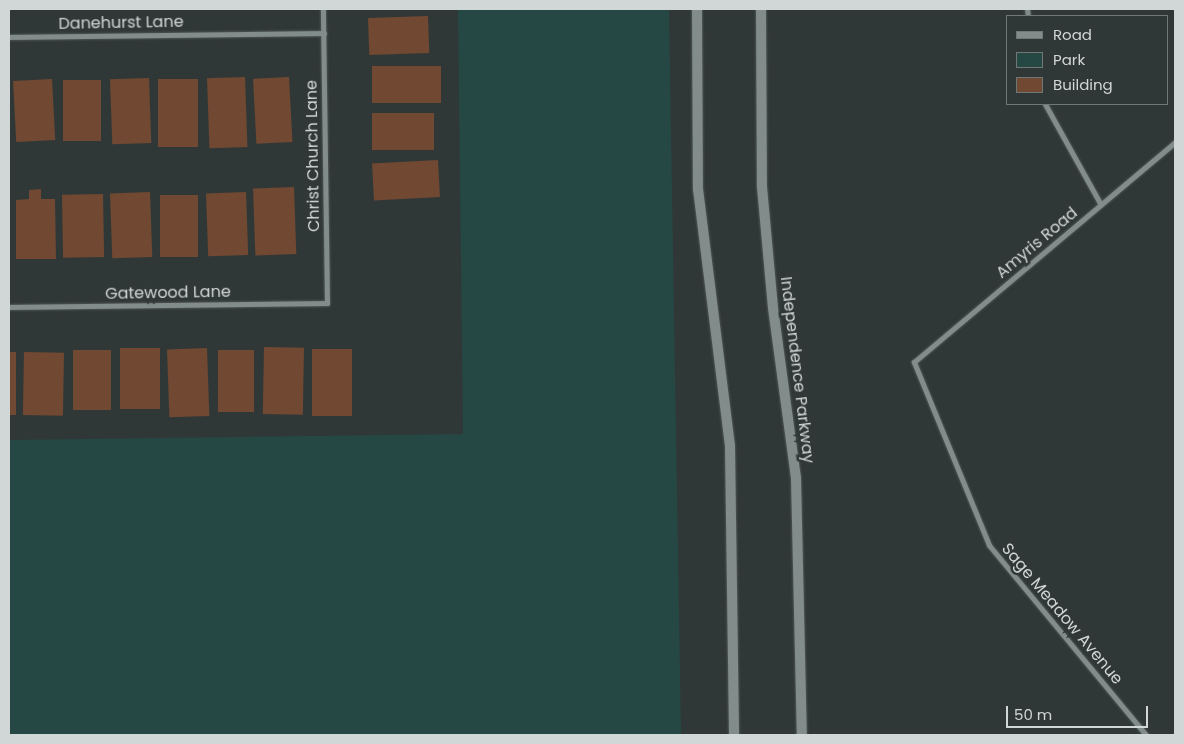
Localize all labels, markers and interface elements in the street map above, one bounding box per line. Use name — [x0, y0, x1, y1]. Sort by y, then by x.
street label: Danehurst Lane — [58, 12, 184, 34]
legend — [1006, 15, 1169, 105]
text: Road — [1053, 24, 1092, 45]
text: Park — [1053, 49, 1085, 70]
text: Building — [1053, 74, 1113, 95]
street label: Christ Church Lane — [302, 80, 324, 232]
street label: Amyris Road — [992, 203, 1082, 283]
street label: Independence Parkway — [776, 276, 818, 464]
street label: Gatewood Lane — [105, 282, 231, 304]
street label: Sage Meadow Avenue — [997, 540, 1127, 688]
scale bar — [1009, 696, 1152, 728]
text: 50 m — [1014, 704, 1052, 725]

